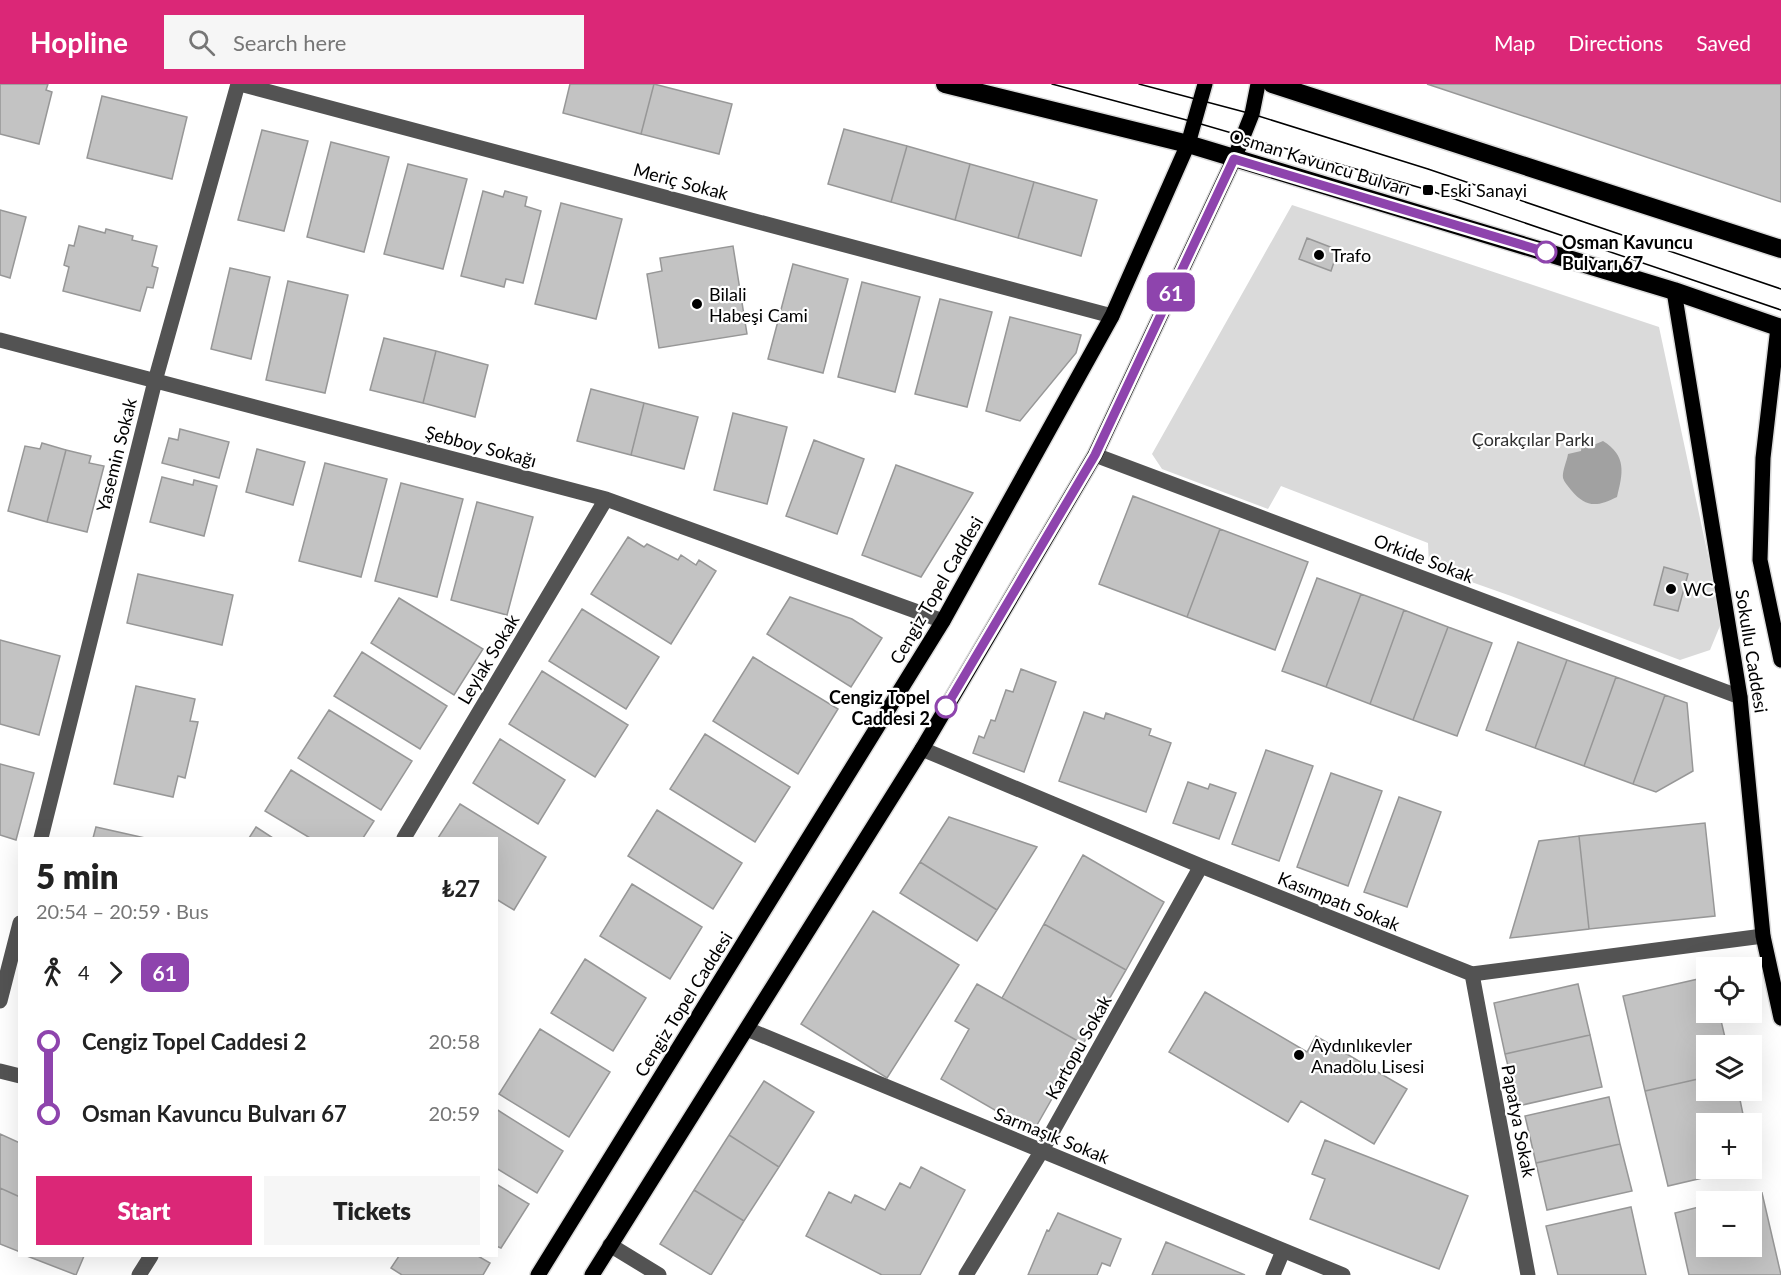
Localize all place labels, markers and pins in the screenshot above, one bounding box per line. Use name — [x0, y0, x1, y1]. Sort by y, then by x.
place label: Eski Sanayi — [1440, 179, 1527, 201]
marker: Eski Sanayi — [1421, 183, 1435, 197]
place label: Osman Kavuncu Bulvarı 67 — [1562, 231, 1693, 274]
marker: Osman Kavuncu Bulvarı 67 — [1535, 241, 1557, 263]
place label: Trafo — [1331, 244, 1371, 266]
marker: Trafo — [1312, 248, 1326, 262]
place label: Bilali Habeşi Cami — [709, 283, 808, 326]
marker: Bilali Habeşi Cami — [690, 297, 704, 311]
place label: WC — [1683, 578, 1713, 600]
marker: WC — [1664, 582, 1678, 596]
place label: Cengiz Topel Caddesi 2 — [829, 686, 930, 729]
marker: Cengiz Topel Caddesi 2 — [935, 696, 957, 718]
place label: Aydınlıkevler Anadolu Lisesi — [1311, 1034, 1424, 1077]
marker: Aydınlıkevler Anadolu Lisesi — [1292, 1048, 1306, 1062]

